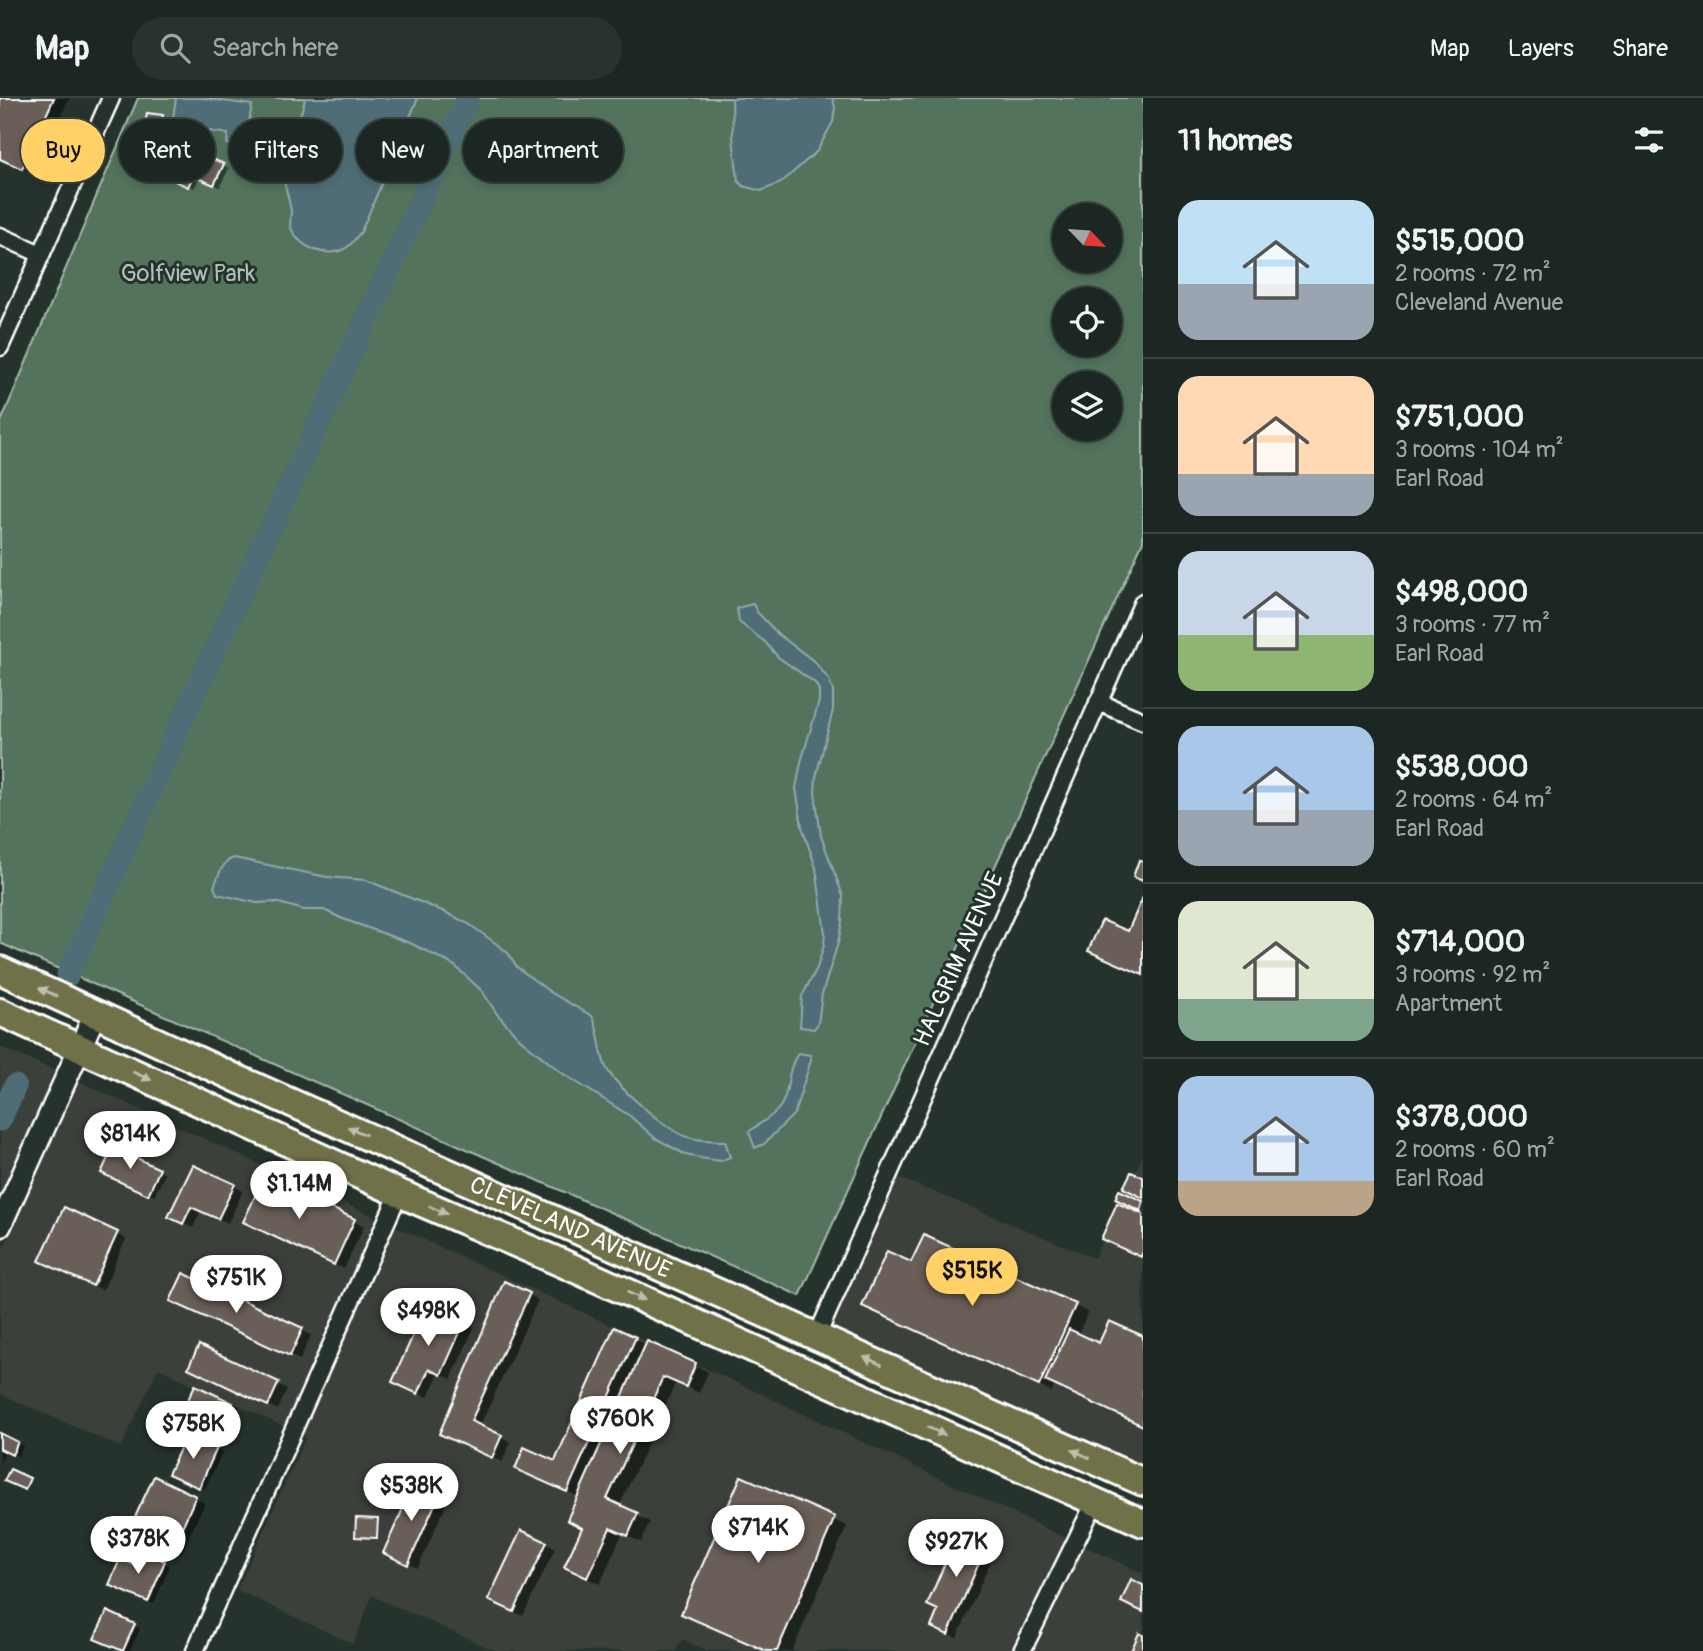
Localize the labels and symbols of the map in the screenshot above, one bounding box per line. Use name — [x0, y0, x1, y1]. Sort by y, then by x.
north arrow — [1052, 203, 1122, 273]
park label: Golfview Park — [121, 259, 255, 288]
street label: HALGRIM AVENUE — [907, 868, 1010, 1051]
one-way arrow — [38, 986, 58, 997]
one-way arrow — [131, 1071, 152, 1082]
pin: $814K — [81, 1112, 179, 1171]
one-way arrow — [347, 1125, 367, 1137]
pin: $1.14M — [242, 1162, 356, 1221]
street label: CLEVELAND AVENUE — [465, 1170, 676, 1285]
one-way arrow — [428, 1205, 449, 1216]
pin: $515K — [923, 1248, 1021, 1308]
pin: $751K — [187, 1256, 285, 1315]
pin: $498K — [379, 1288, 477, 1348]
one-way arrow — [626, 1290, 646, 1302]
one-way arrow — [863, 1355, 883, 1367]
pin: $760K — [571, 1396, 669, 1456]
pin: $758K — [144, 1402, 242, 1461]
one-way arrow — [926, 1425, 946, 1437]
one-way arrow — [1071, 1448, 1091, 1460]
pin: $538K — [362, 1464, 460, 1523]
pin: $714K — [709, 1506, 807, 1565]
pin: $378K — [89, 1516, 187, 1576]
pin: $927K — [907, 1520, 1005, 1579]

